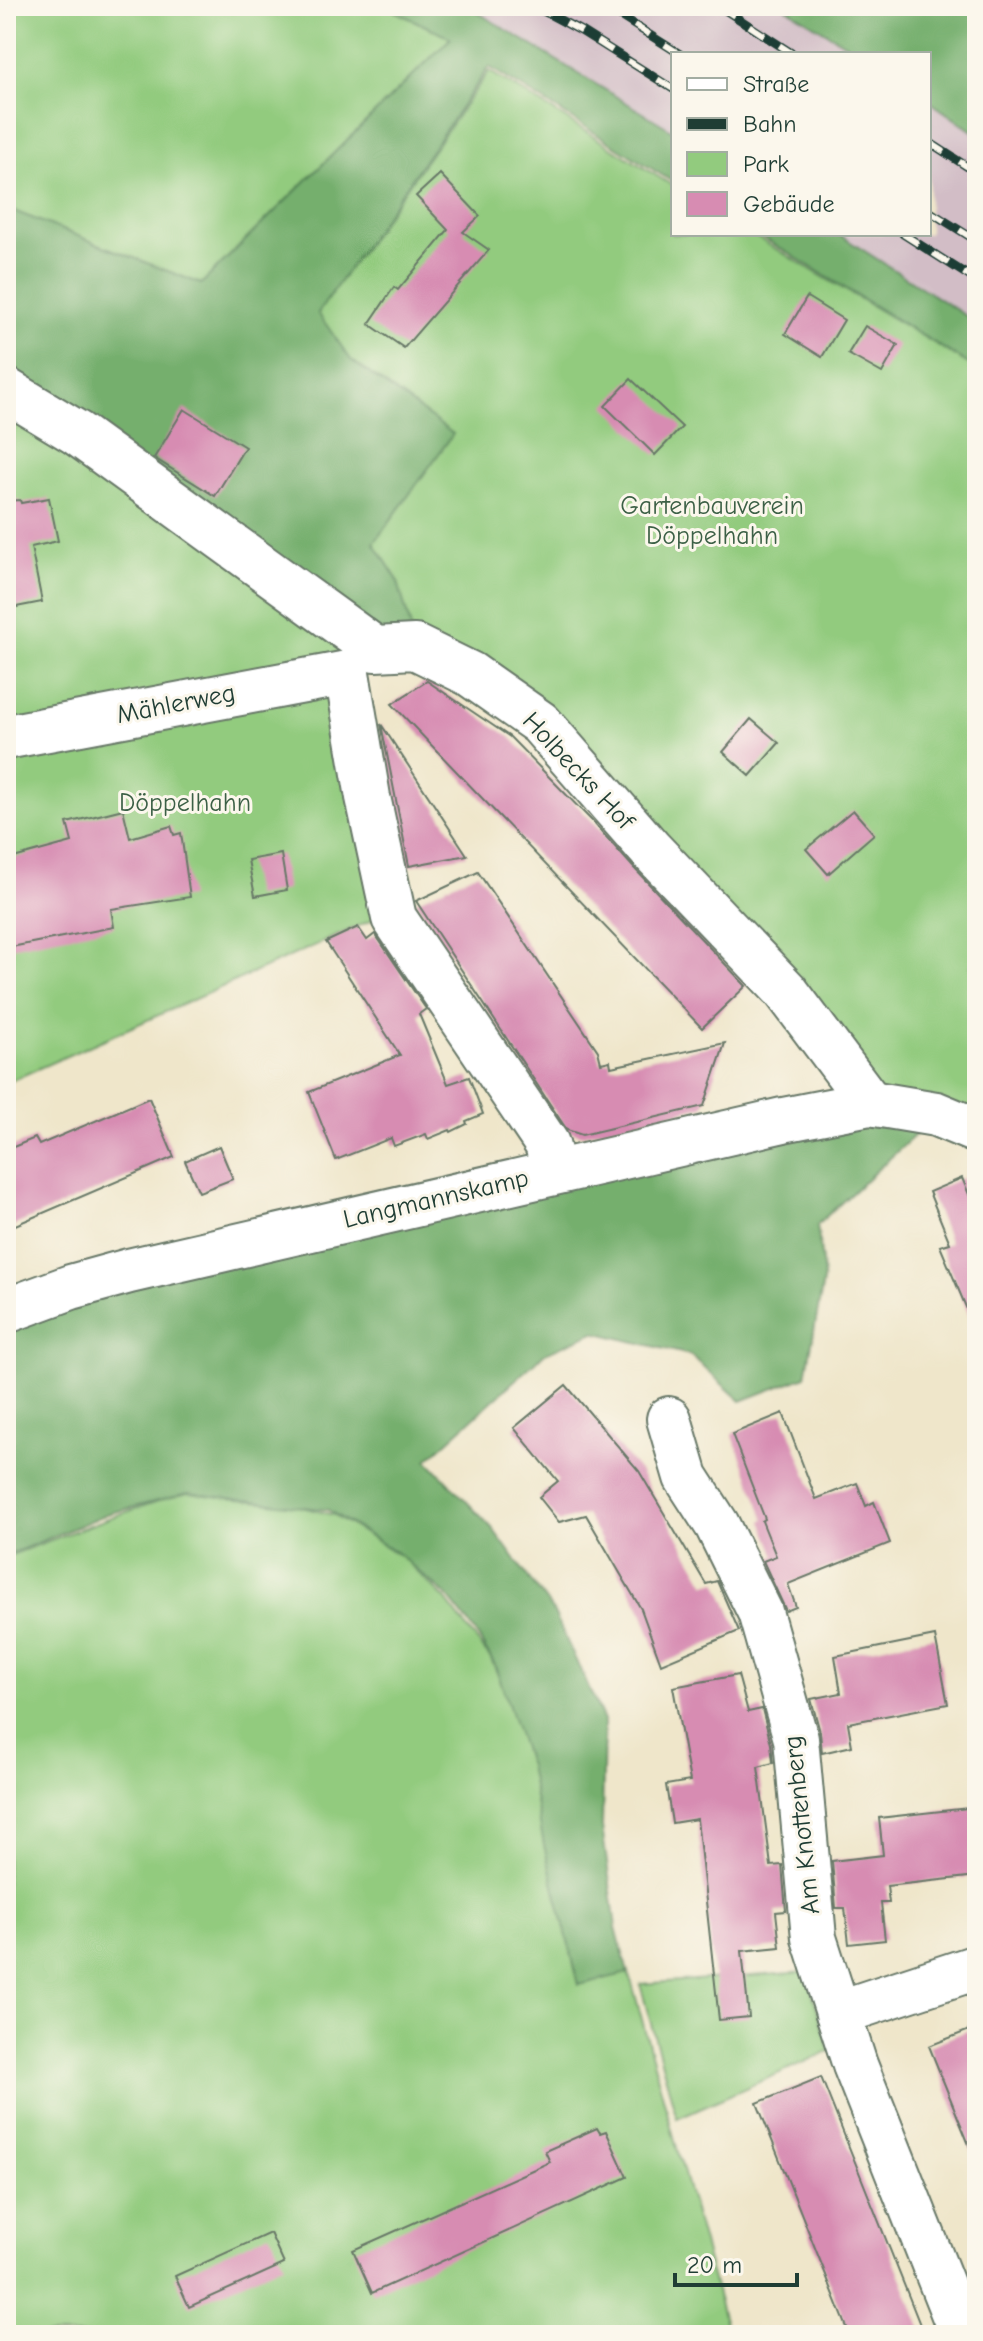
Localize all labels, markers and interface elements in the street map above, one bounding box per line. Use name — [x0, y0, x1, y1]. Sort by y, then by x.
legend — [671, 52, 931, 236]
text: Straße — [743, 70, 809, 98]
text: Bahn — [743, 110, 796, 138]
text: Park — [743, 150, 789, 178]
text: Gebäude — [743, 190, 834, 218]
park label: Gartenbauverein Döppelhahn — [620, 491, 804, 551]
street label: Mählerweg — [114, 678, 238, 730]
street label: Holbecks Hof — [516, 706, 641, 837]
park label: Döppelhahn — [119, 788, 251, 818]
street label: Langmannskamp — [340, 1163, 532, 1235]
street label: Am Knottenberg — [778, 1734, 826, 1916]
scale bar — [675, 2237, 797, 2287]
text: 20 m — [687, 2251, 742, 2279]

